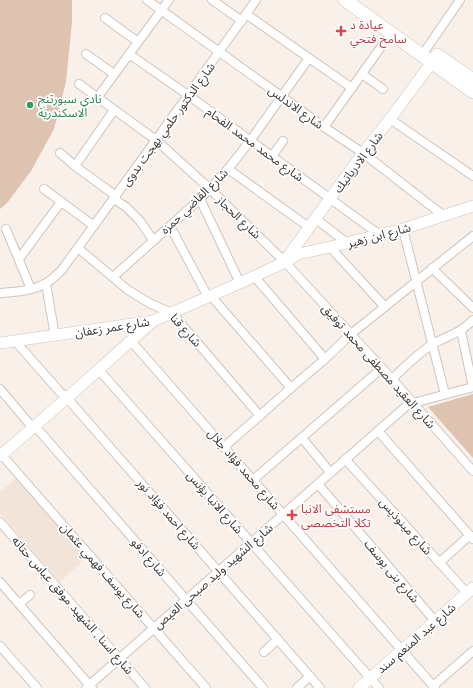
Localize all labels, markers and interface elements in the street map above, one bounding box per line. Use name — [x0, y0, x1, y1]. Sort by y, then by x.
place label: عيادة د سامح فتحي — [350, 17, 407, 48]
marker: عيادة د سامح فتحي — [335, 25, 347, 37]
street label: شارع الدكتور حلمي بهجت بدوى — [118, 59, 220, 190]
street label: شارع الاندلس — [264, 82, 326, 134]
place label: نادي سبورتنج الاسكندرية — [38, 91, 102, 120]
marker: نادي سبورتنج الاسكندرية — [25, 100, 35, 110]
street label: شارع محمد محمد الفحام — [202, 104, 307, 186]
street label: شارع الادرياتيك — [330, 129, 387, 197]
street label: شارع القاضي حمزه — [157, 165, 233, 239]
street label: شارع الحجاز — [212, 192, 264, 243]
street label: شارع ابن زهير — [345, 219, 413, 253]
street label: شارع العقيد مصطفى محمد توفيق — [318, 301, 439, 433]
street label: شارع قنا — [166, 310, 205, 351]
street label: شارع عمر زعفان — [74, 314, 151, 342]
street label: شارع محمد فؤاد جلال — [203, 425, 283, 514]
street label: شارع الانبا يؤنس — [182, 468, 246, 538]
street label: شارع احمد فؤاد نور — [132, 475, 204, 554]
street label: شارع مينوذيس — [375, 494, 436, 559]
place label: مستشفى الانبا تكلا التخصصى — [301, 501, 371, 530]
marker: مستشفى الانبا تكلا التخصصى — [286, 509, 298, 521]
street label: شارع يوسف فهمي عثمان — [55, 519, 148, 623]
street label: شارع الشهيد وليد صبحى العيص — [150, 520, 277, 633]
street label: شارع اسنا , الشهيد موفق عباس حتاته — [7, 533, 137, 678]
street label: شارع ادفو — [127, 535, 170, 581]
street label: شارع بنى يوسف — [360, 536, 423, 607]
street label: شارع عبد المنعم سند — [373, 600, 460, 678]

